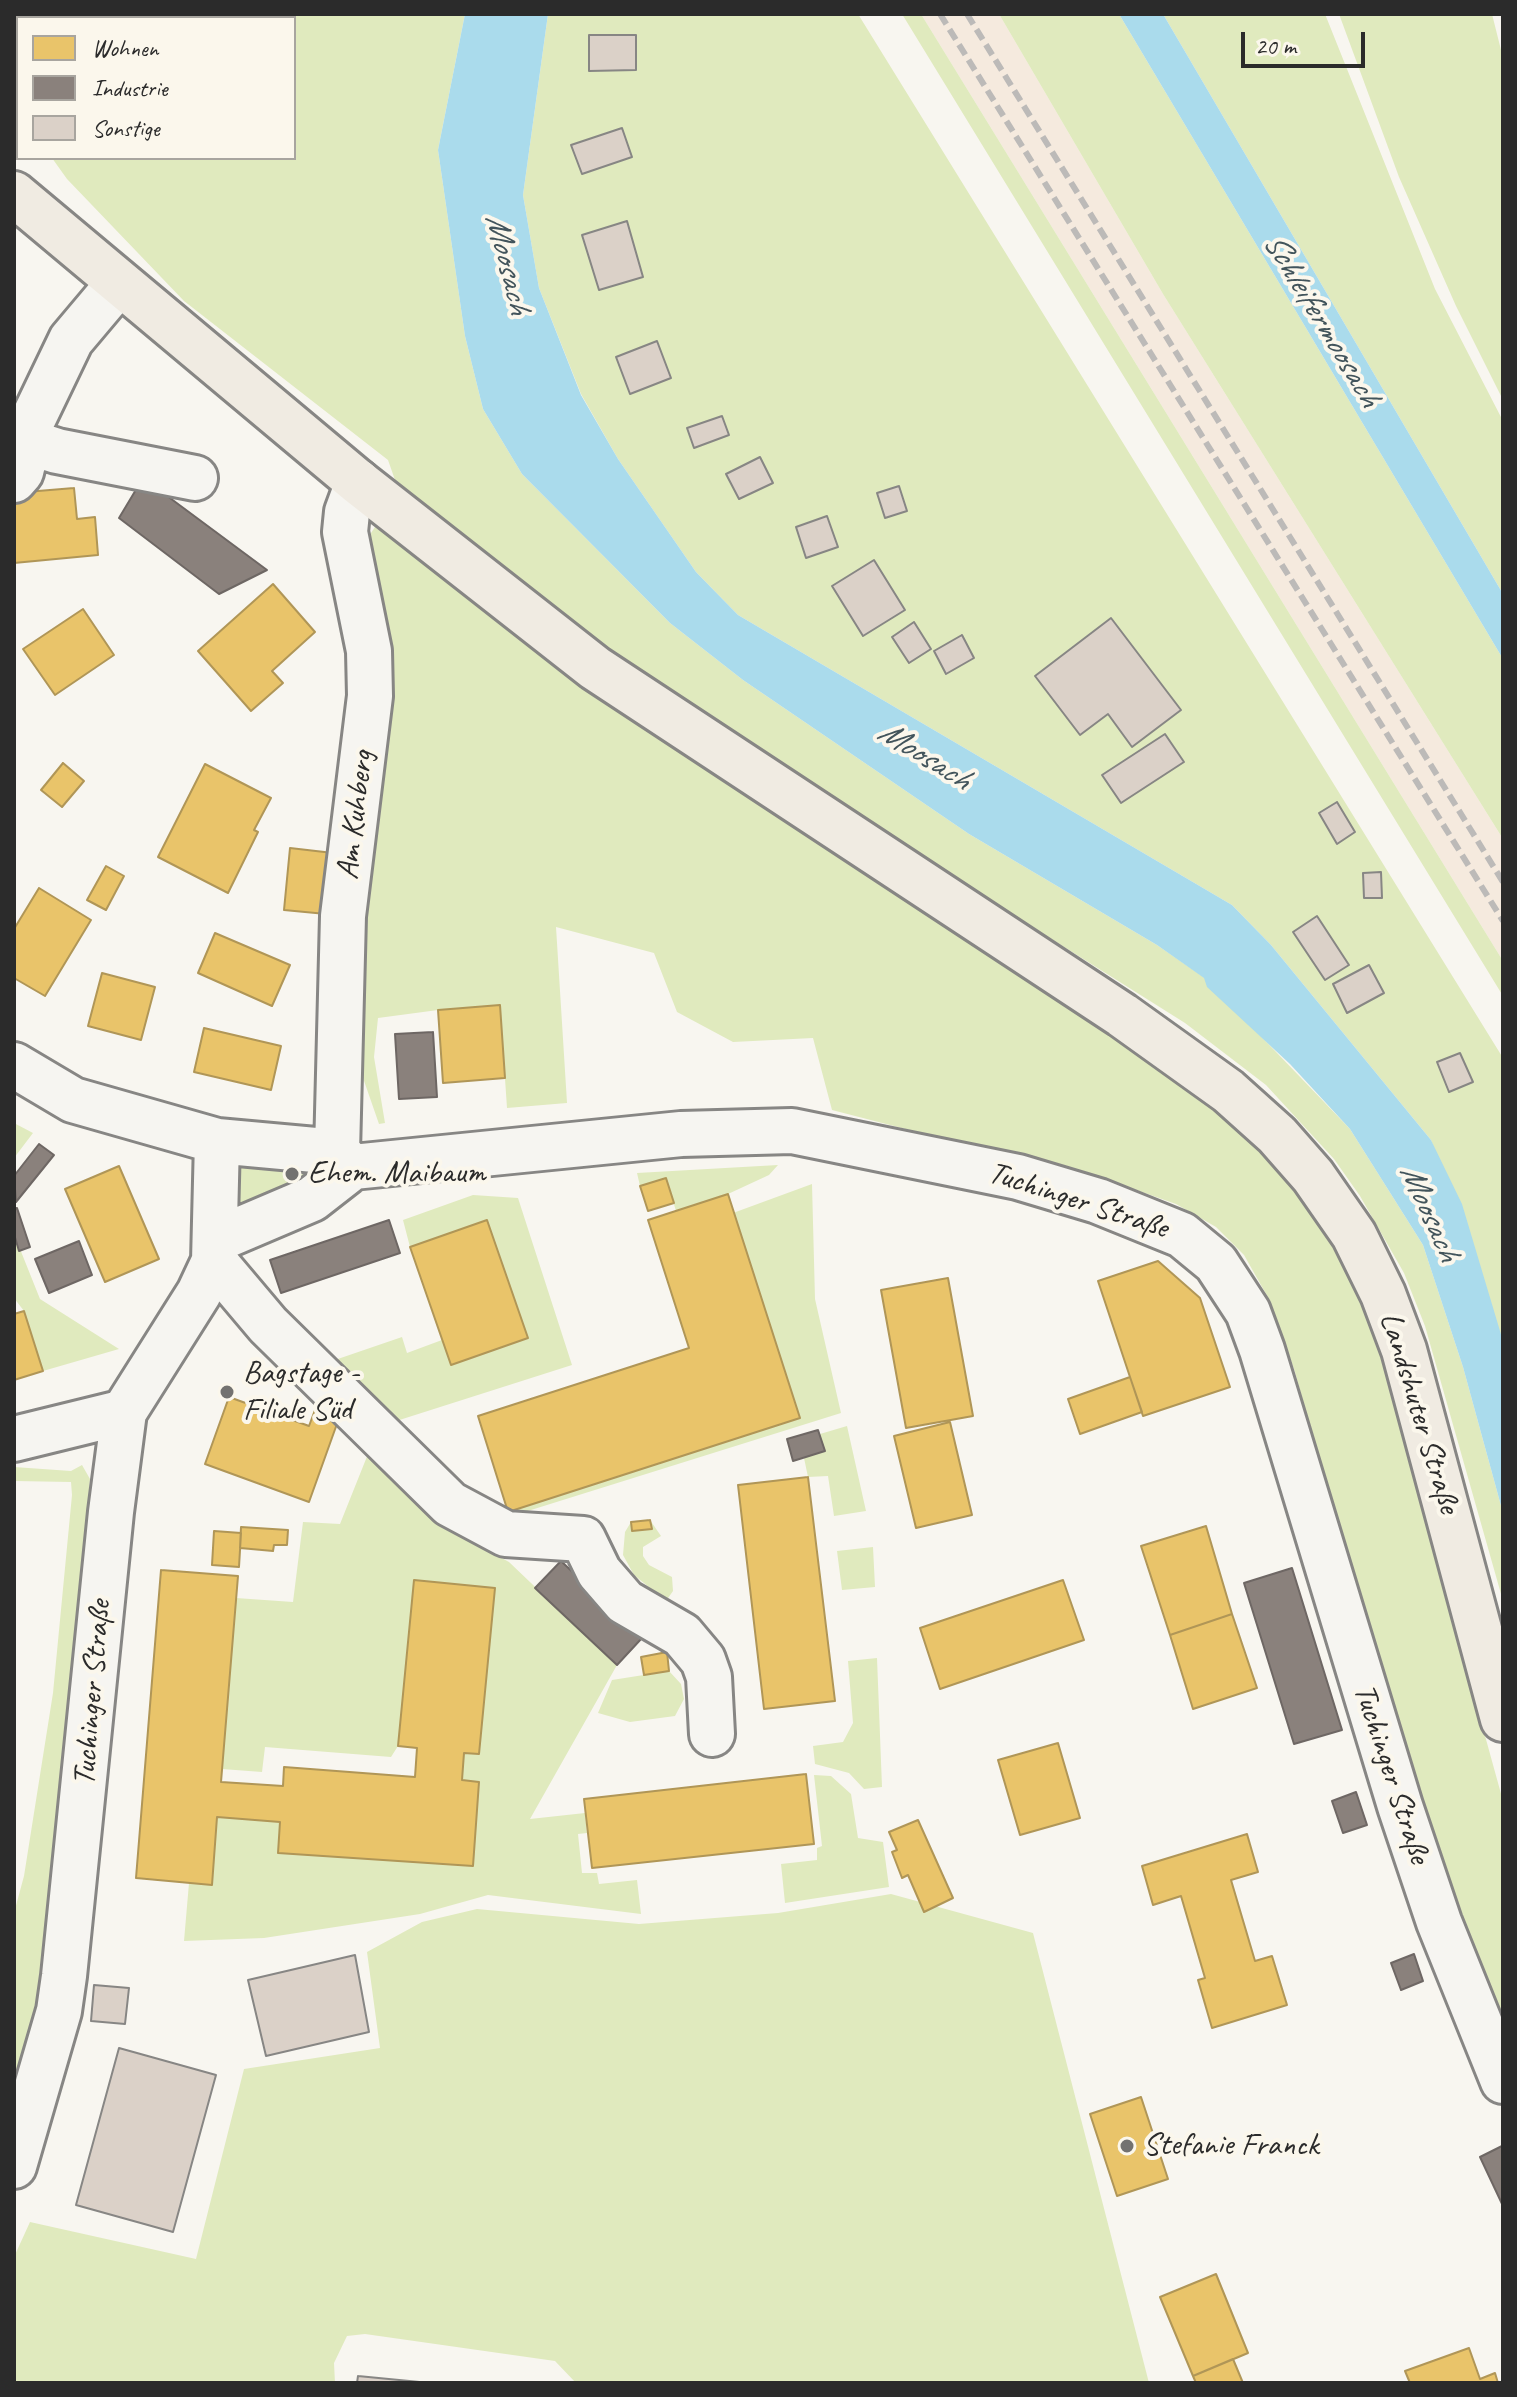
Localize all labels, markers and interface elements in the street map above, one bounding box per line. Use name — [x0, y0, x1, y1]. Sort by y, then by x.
legend — [16, 16, 296, 160]
scale bar — [1245, 16, 1369, 66]
text: 20 m — [1255, 31, 1296, 61]
text: Wohnen — [92, 33, 158, 63]
text: Industrie — [92, 73, 168, 103]
text: Sonstige — [92, 113, 160, 143]
water label: Moosach — [475, 210, 539, 318]
water label: Schleifermoosach — [1253, 226, 1389, 414]
water label: Moosach — [870, 712, 978, 800]
street label: Am Kuhberg — [329, 748, 383, 882]
street label: Tuchinger Straße — [983, 1154, 1173, 1248]
place label: Ehem. Maibaum — [308, 1155, 485, 1193]
water label: Moosach — [1390, 1158, 1468, 1268]
marker: Ehem. Maibaum — [283, 1165, 301, 1183]
street label: Landshuter Straße — [1370, 1308, 1468, 1518]
place label: Bagstage - Filiale Süd — [243, 1355, 359, 1430]
marker: Bagstage - Filiale Süd — [218, 1383, 236, 1401]
street label: Tuchinger Straße — [66, 1599, 120, 1787]
street label: Tuchinger Straße — [1344, 1679, 1438, 1869]
place label: Stefanie Franck — [1143, 2127, 1318, 2165]
marker: Stefanie Franck — [1118, 2137, 1136, 2155]

